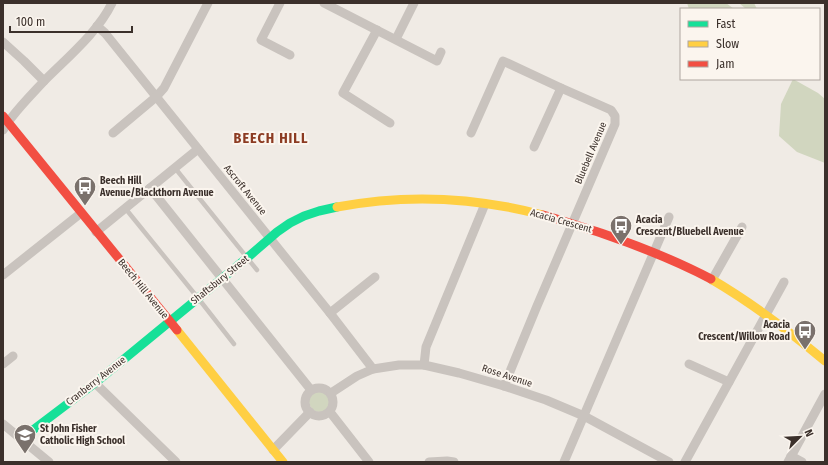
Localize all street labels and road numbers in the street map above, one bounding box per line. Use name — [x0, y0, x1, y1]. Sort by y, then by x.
street label: Bluebell Avenue — [573, 120, 609, 186]
street label: Ascroft Avenue — [221, 163, 269, 218]
street label: Acacia Crescent — [529, 207, 594, 236]
street label: Shaftsbury Street — [189, 252, 252, 307]
street label: Beech Hill Avenue — [115, 257, 171, 321]
street label: Cranberry Avenue — [64, 354, 128, 408]
street label: Rose Avenue — [480, 362, 534, 390]

